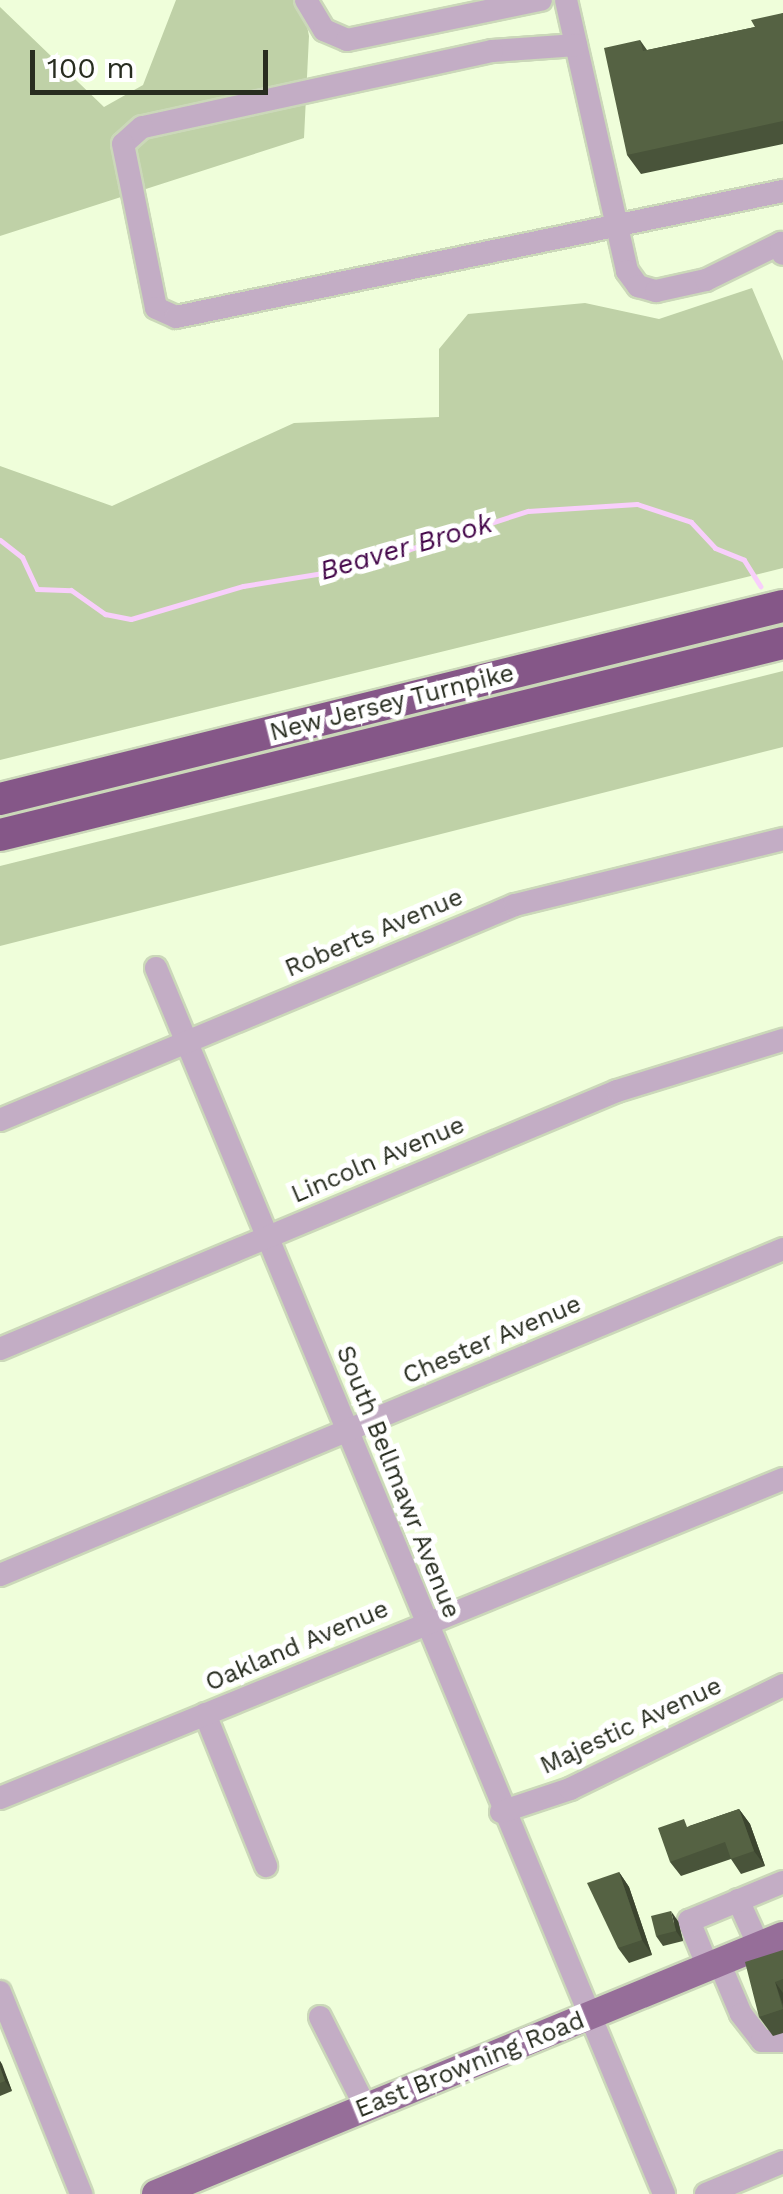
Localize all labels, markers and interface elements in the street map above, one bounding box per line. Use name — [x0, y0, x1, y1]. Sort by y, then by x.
scale bar — [35, 30, 272, 92]
text: 100 m — [47, 50, 135, 85]
water label: Beaver Brook — [315, 506, 497, 588]
street label: New Jersey Turnpike — [266, 658, 518, 748]
street label: Roberts Avenue — [280, 882, 468, 984]
street label: Lincoln Avenue — [286, 1110, 470, 1210]
street label: Chester Avenue — [398, 1289, 586, 1391]
street label: South Bellmawr Avenue — [329, 1341, 467, 1623]
street label: Oakland Avenue — [201, 1594, 393, 1698]
street label: Majestic Avenue — [535, 1671, 727, 1781]
street label: East Browning Road — [351, 2005, 589, 2125]

